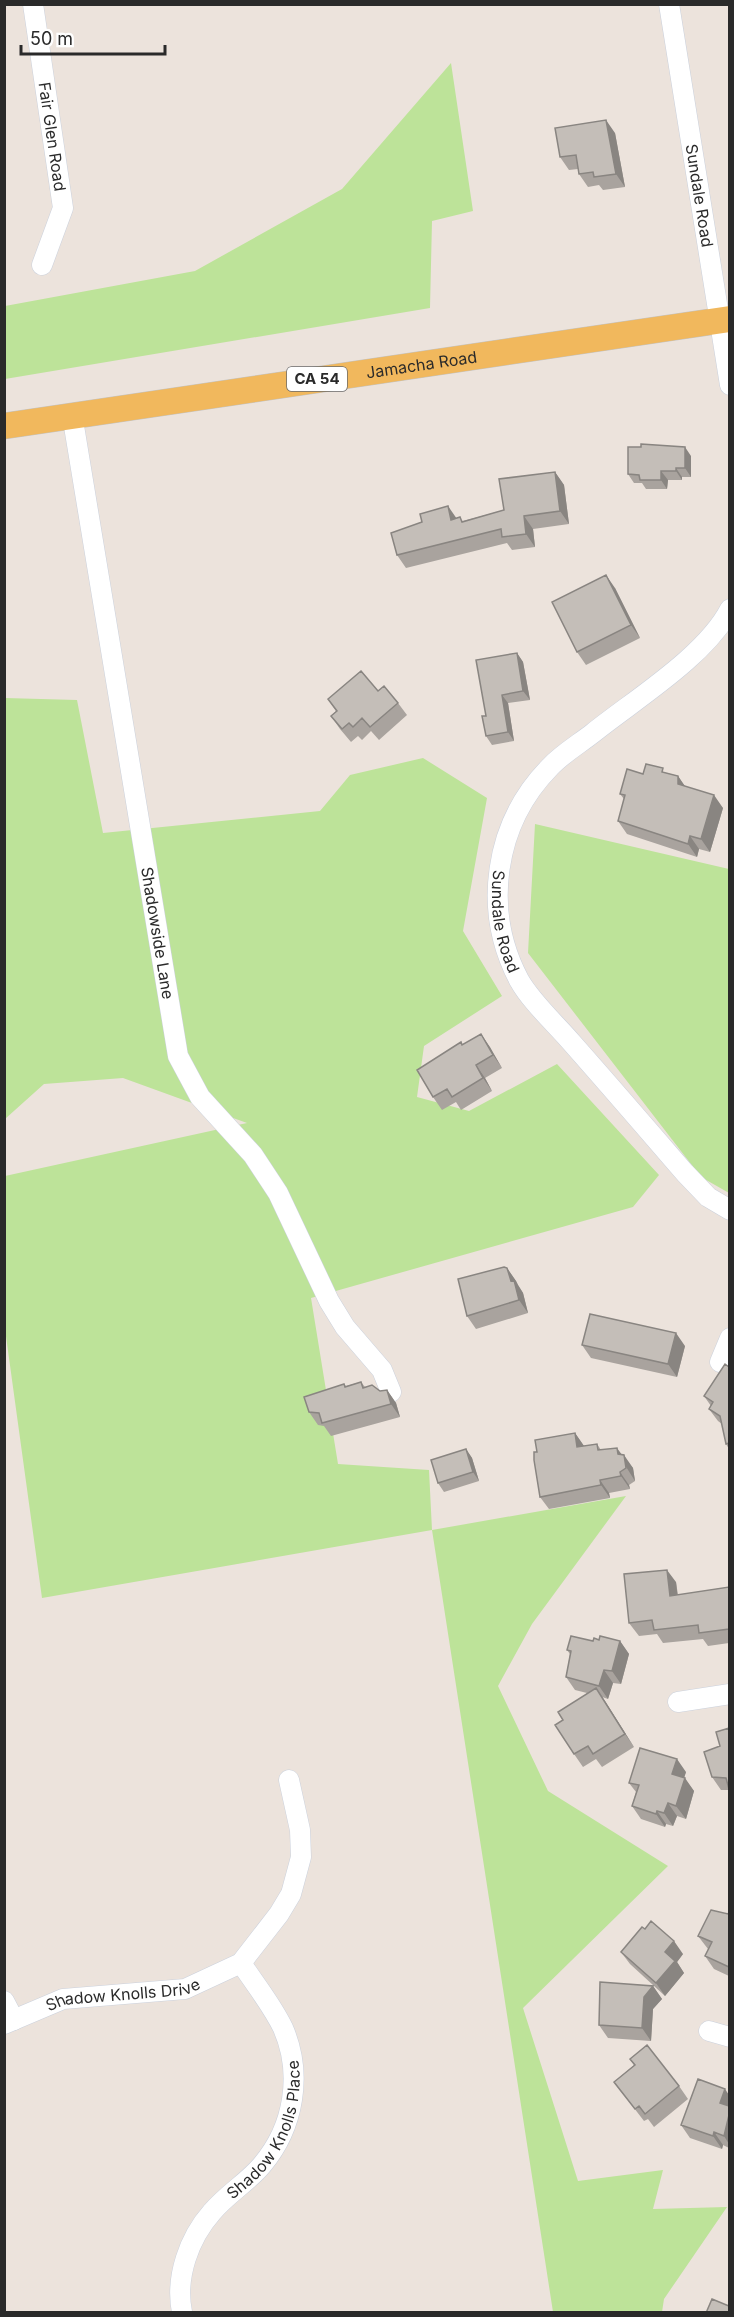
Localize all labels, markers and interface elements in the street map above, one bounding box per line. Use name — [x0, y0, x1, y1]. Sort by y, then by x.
scale bar — [21, 18, 165, 56]
text: 50 m — [30, 28, 73, 49]
street label: Fair Glen Road — [35, 81, 70, 193]
street label: Sundale Road — [682, 143, 718, 249]
street label: Jamacha Road — [365, 346, 478, 383]
road number: CA 54 — [287, 367, 347, 391]
street label: Shadowside Lane — [137, 865, 178, 1001]
street label: Sundale Road — [488, 869, 524, 976]
street label: Shadow Knolls Drive — [43, 1973, 203, 2015]
street label: Shadow Knolls Place — [222, 2059, 304, 2203]

